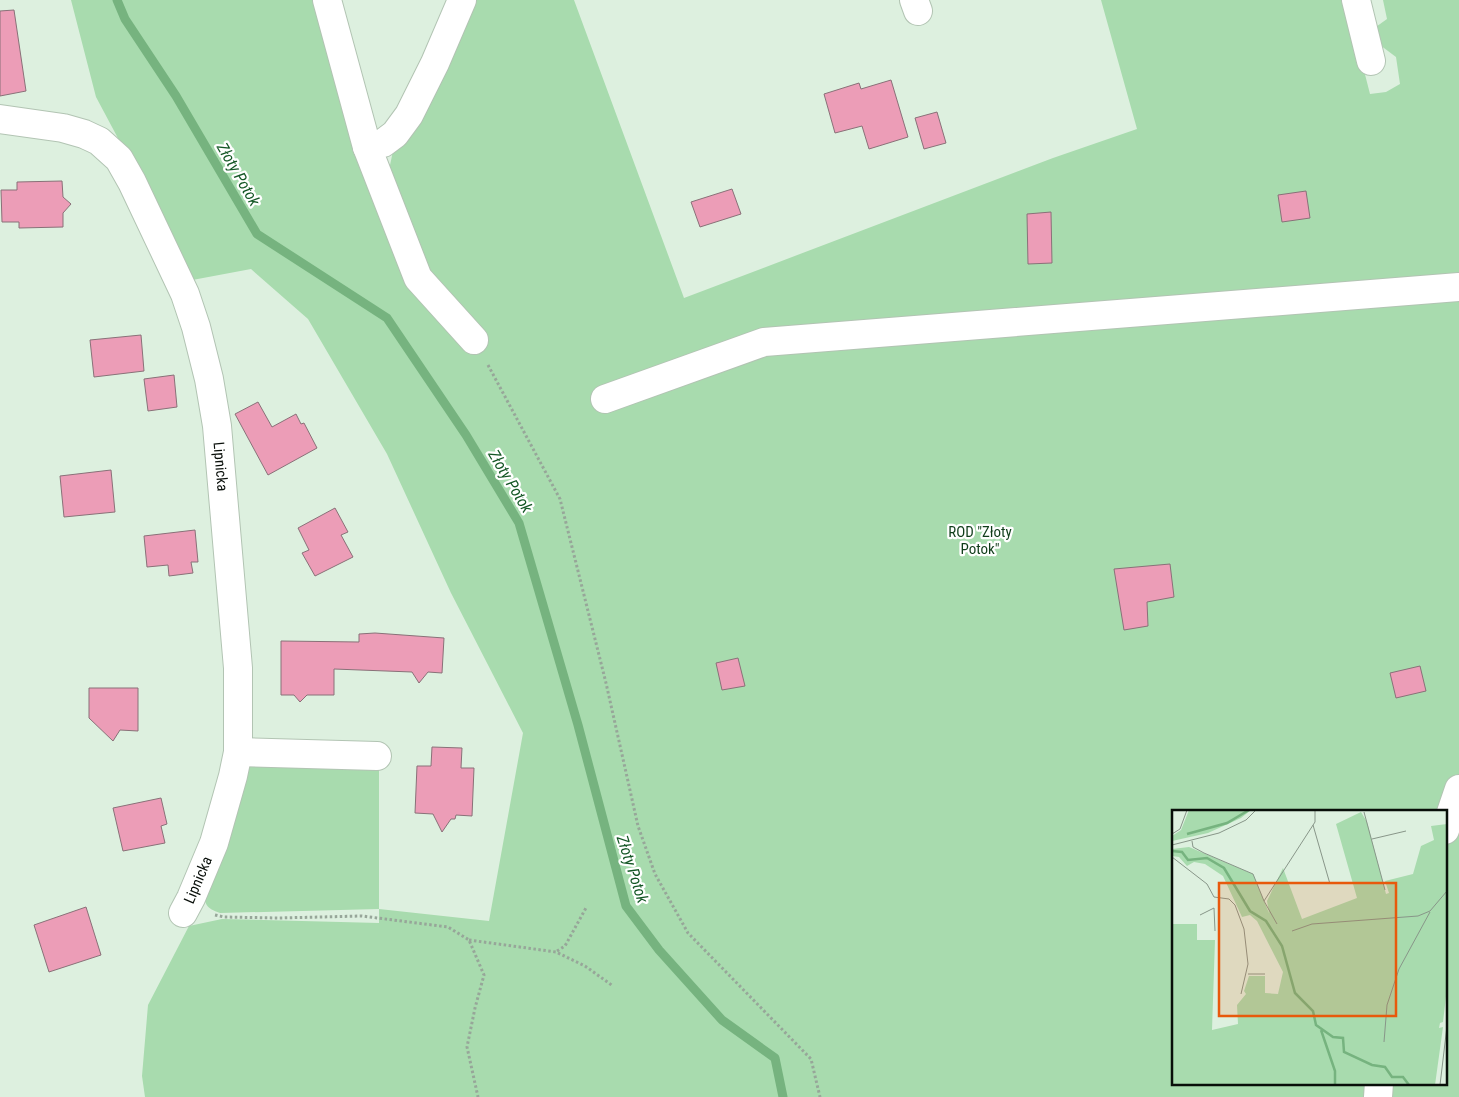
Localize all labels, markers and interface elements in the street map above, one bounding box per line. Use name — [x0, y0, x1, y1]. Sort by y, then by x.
water label: Złoty Potok — [212, 138, 265, 210]
street label: Lipnicka — [209, 441, 232, 492]
water label: Złoty Potok — [484, 446, 537, 517]
park label: ROD "Złoty Potok" — [948, 523, 1012, 558]
inset map — [1172, 810, 1446, 1084]
water label: Złoty Potok — [612, 832, 653, 906]
street label: Lipnicka — [180, 854, 216, 906]

